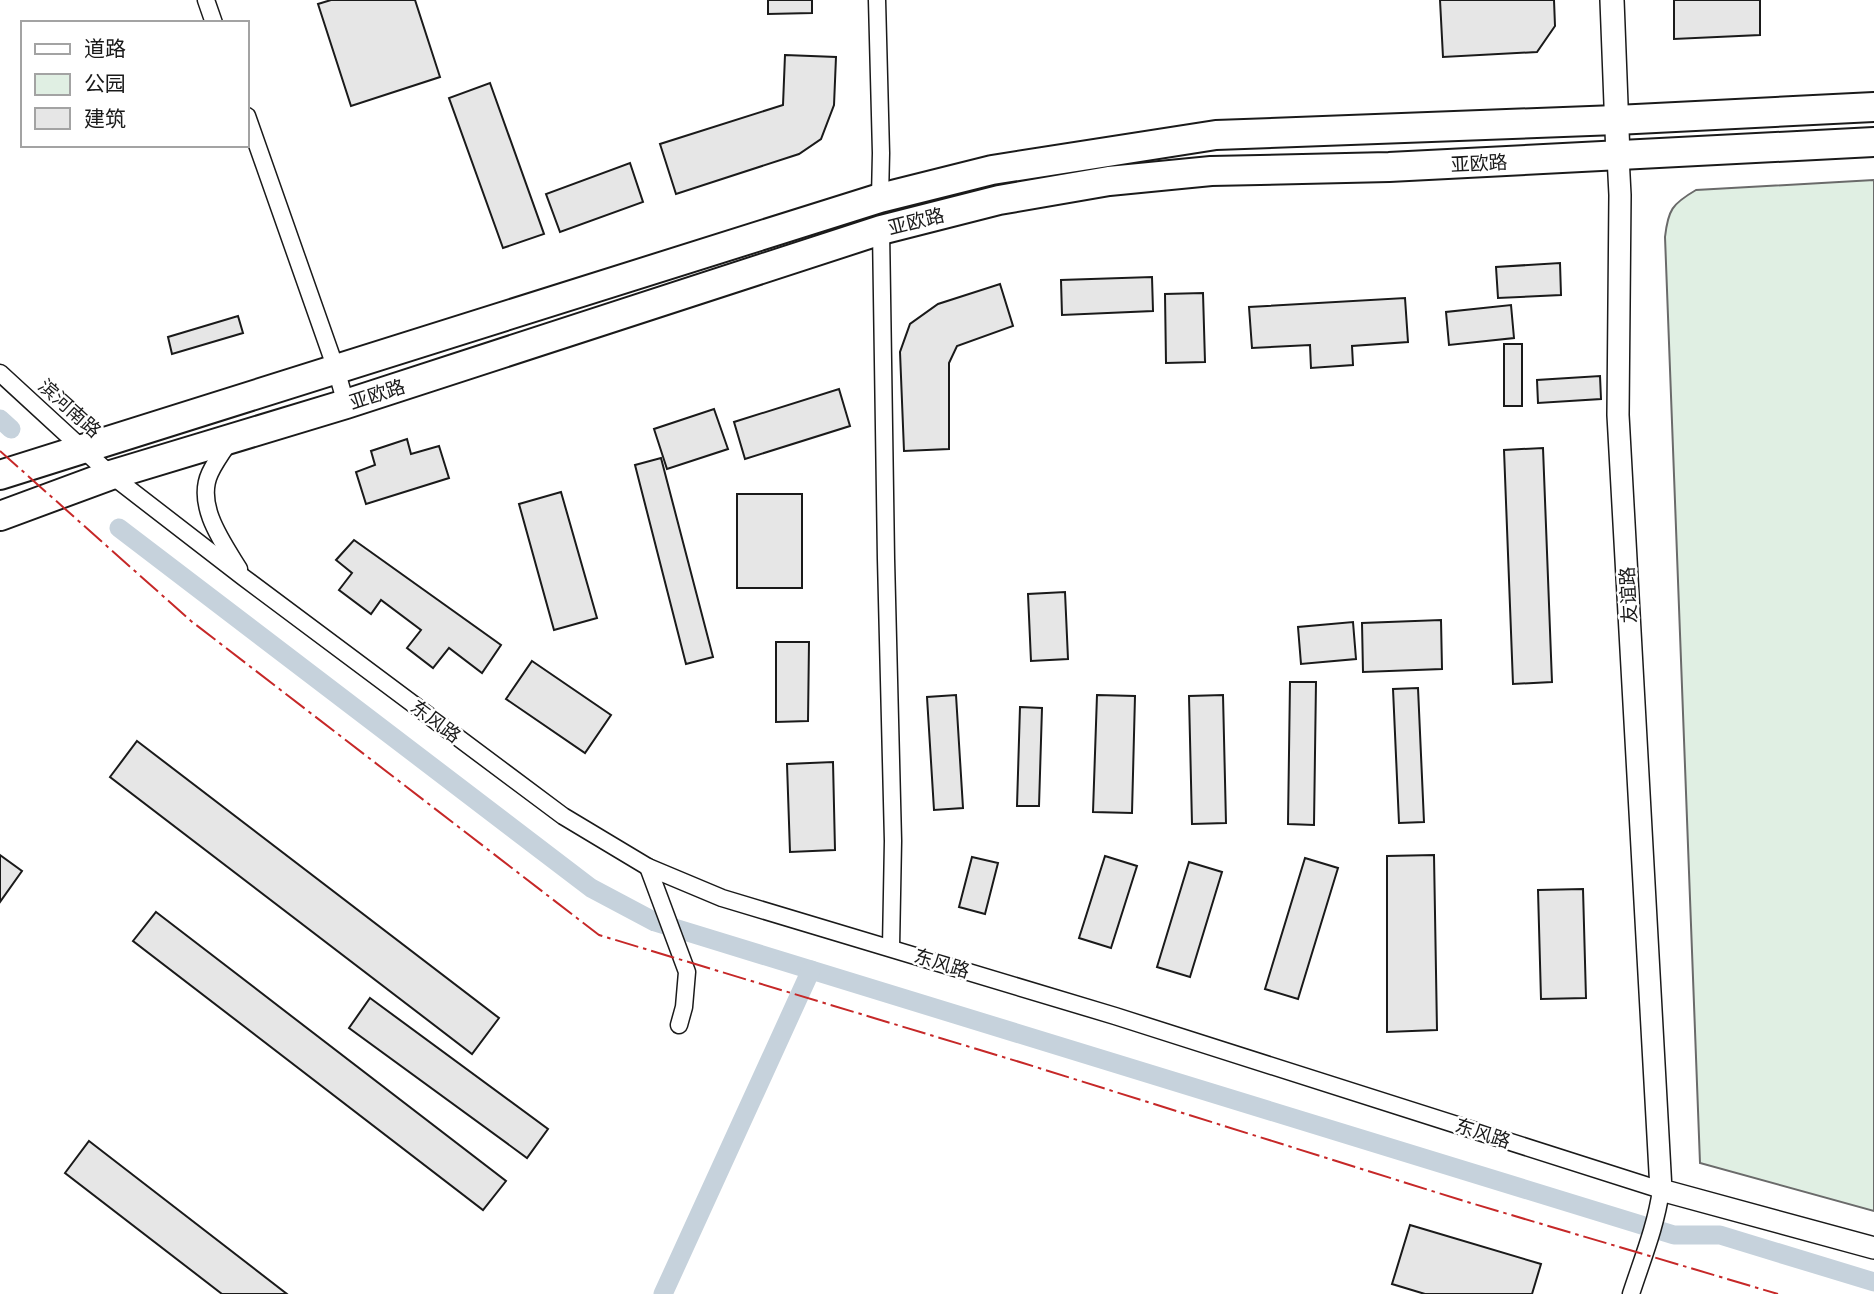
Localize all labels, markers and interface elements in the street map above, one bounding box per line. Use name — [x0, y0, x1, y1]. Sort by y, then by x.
legend — [21, 21, 248, 147]
text: 道路 — [84, 35, 126, 61]
text: 公园 — [84, 70, 126, 96]
text: 建筑 — [84, 105, 126, 131]
street label: 亚欧路 — [1450, 150, 1508, 176]
street label: 亚欧路 — [885, 202, 947, 240]
street label: 滨河南路 — [34, 374, 106, 442]
street label: 亚欧路 — [346, 374, 408, 414]
street label: 友谊路 — [1615, 566, 1641, 624]
street label: 东风路 — [406, 694, 466, 748]
street label: 东风路 — [911, 943, 973, 983]
street label: 东风路 — [1452, 1113, 1514, 1153]

